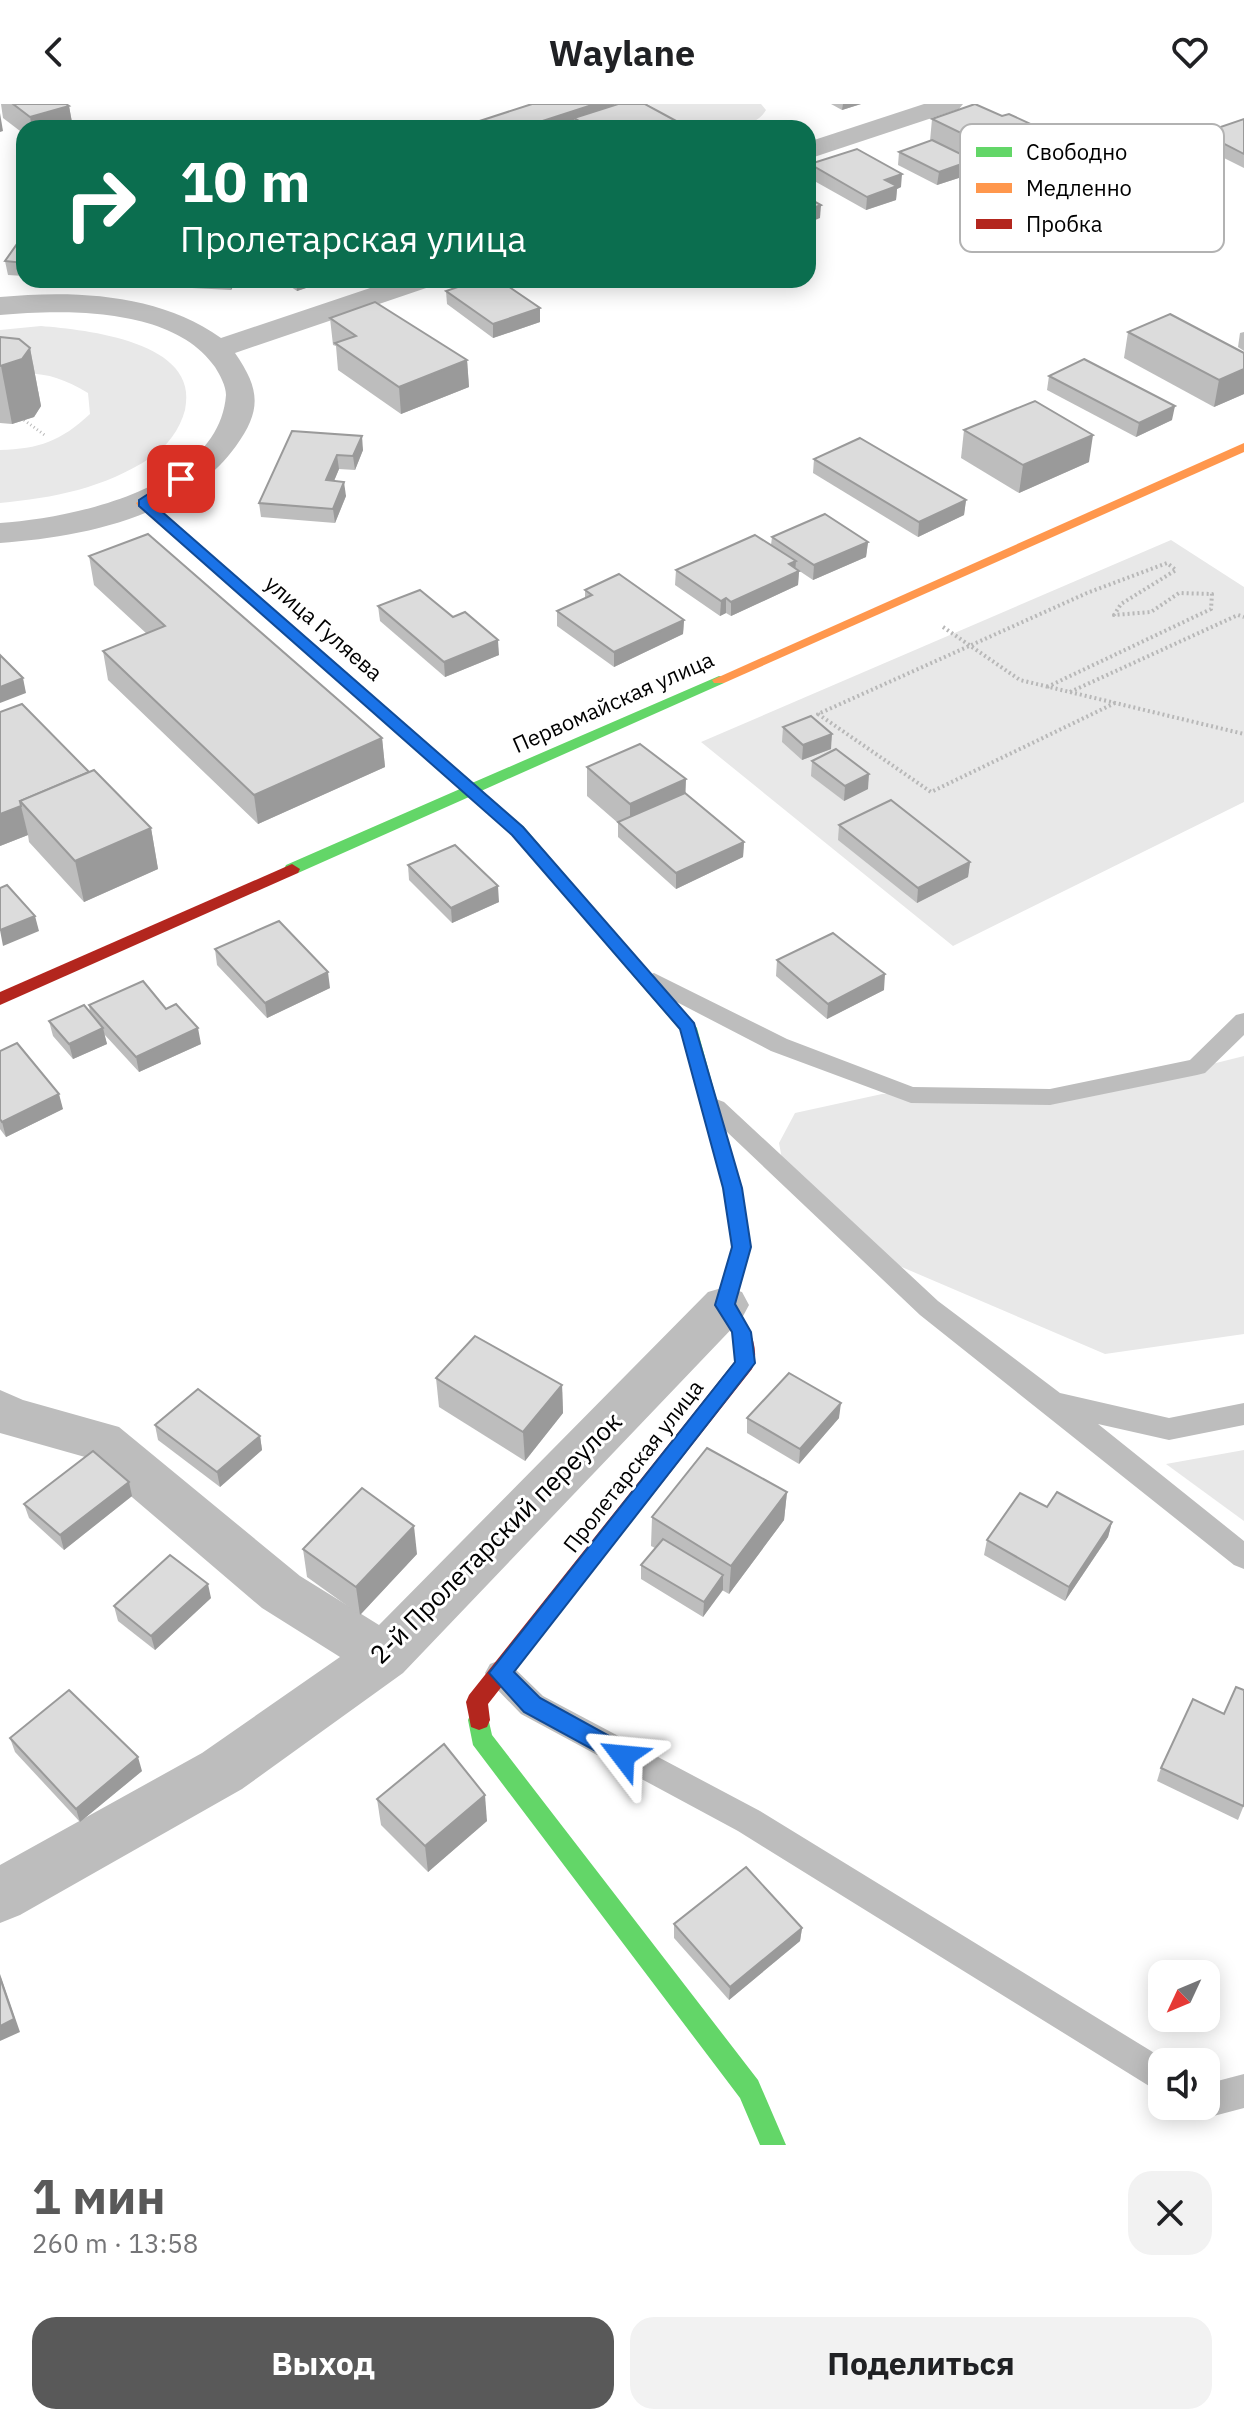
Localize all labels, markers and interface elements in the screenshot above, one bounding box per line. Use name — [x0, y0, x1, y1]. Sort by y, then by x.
text: Waylane — [549, 29, 695, 76]
icon: back — [32, 30, 76, 74]
icon: heart — [1168, 30, 1212, 74]
legend — [960, 124, 1224, 252]
text: Свободно — [1026, 137, 1127, 166]
text: 10 m — [180, 145, 310, 217]
icon: right — [48, 152, 152, 256]
text: Медленно — [1026, 173, 1132, 202]
text: Пробка — [1026, 209, 1103, 238]
text: Пролетарская улица — [180, 215, 526, 262]
pin — [147, 445, 215, 513]
icon: arrive — [159, 457, 203, 501]
street label: улица Гуляева — [259, 568, 390, 687]
street label: Первомайская улица — [508, 644, 718, 759]
street label: Пролетарская улица — [556, 1373, 709, 1558]
street label: 2-й Пролетарский переулок — [362, 1404, 629, 1671]
position arrow — [581, 1714, 665, 1798]
north arrow — [1148, 1960, 1220, 2032]
map controls — [1148, 1960, 1220, 2120]
button: sound — [1148, 2048, 1220, 2120]
text: 1 мин — [32, 2165, 166, 2227]
button: close — [1128, 2171, 1212, 2255]
text: 260 m · 13:58 — [32, 2226, 198, 2260]
button: Выход — [32, 2317, 614, 2409]
button: Поделиться — [630, 2317, 1212, 2409]

